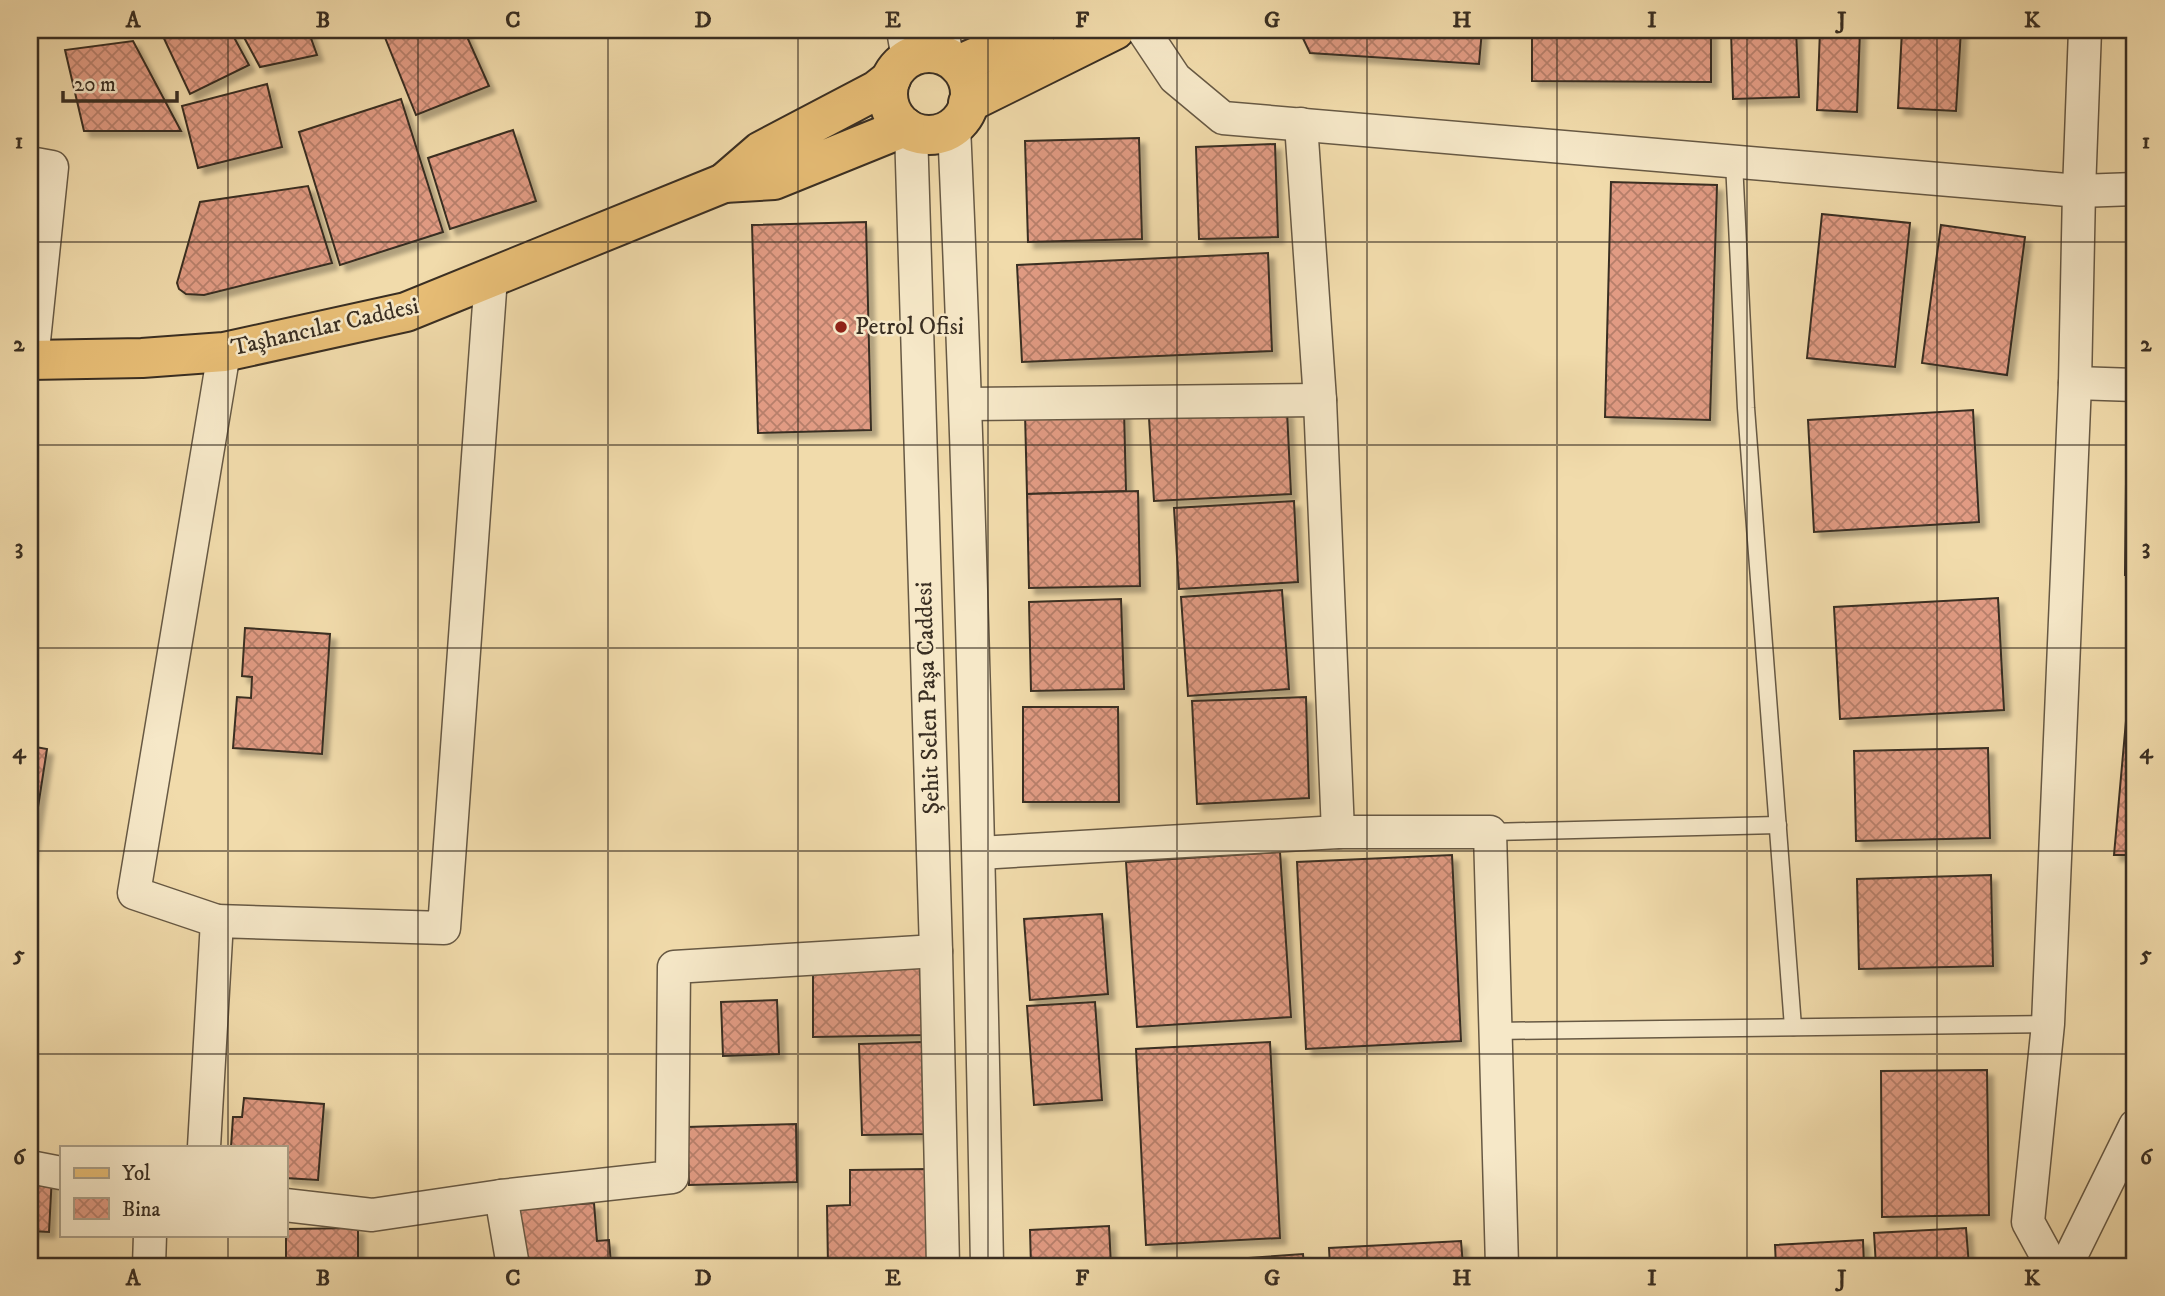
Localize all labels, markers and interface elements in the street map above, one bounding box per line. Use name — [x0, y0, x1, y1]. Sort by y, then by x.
text: A — [125, 6, 142, 35]
text: B — [316, 6, 330, 35]
text: C — [505, 6, 521, 35]
text: D — [694, 6, 712, 35]
text: E — [885, 6, 901, 35]
text: F — [1075, 6, 1090, 35]
text: G — [1264, 6, 1280, 35]
text: H — [1452, 6, 1472, 35]
text: I — [1647, 6, 1657, 35]
text: J — [1834, 6, 1847, 35]
text: K — [2024, 6, 2041, 35]
scale bar — [63, 60, 177, 104]
text: 20 m — [74, 72, 116, 98]
text: 1 — [15, 127, 23, 156]
text: 1 — [2142, 127, 2150, 156]
street label: Taşhancılar Caddesi — [228, 291, 422, 363]
place label: Petrol Ofisi — [855, 312, 964, 342]
marker: Petrol Ofisi — [833, 319, 849, 335]
text: 2 — [13, 330, 25, 359]
text: 2 — [2140, 330, 2152, 359]
text: 3 — [15, 533, 23, 562]
text: 3 — [2142, 533, 2150, 562]
street label: Şehit Selen Paşa Caddesi — [909, 581, 947, 815]
text: 4 — [12, 737, 27, 766]
text: 4 — [2139, 737, 2154, 766]
text: 5 — [12, 940, 25, 969]
text: 5 — [2139, 940, 2152, 969]
text: 6 — [13, 1143, 27, 1172]
text: 6 — [2140, 1143, 2154, 1172]
legend — [60, 1146, 287, 1236]
text: Yol — [122, 1161, 151, 1187]
text: Bina — [122, 1197, 161, 1223]
text: A — [125, 1264, 142, 1293]
text: B — [316, 1264, 330, 1293]
text: C — [505, 1264, 521, 1293]
text: D — [694, 1264, 712, 1293]
text: E — [885, 1264, 901, 1293]
text: F — [1075, 1264, 1090, 1293]
text: G — [1264, 1264, 1280, 1293]
text: H — [1452, 1264, 1472, 1293]
text: I — [1647, 1264, 1657, 1293]
text: J — [1834, 1264, 1847, 1293]
text: K — [2024, 1264, 2041, 1293]

